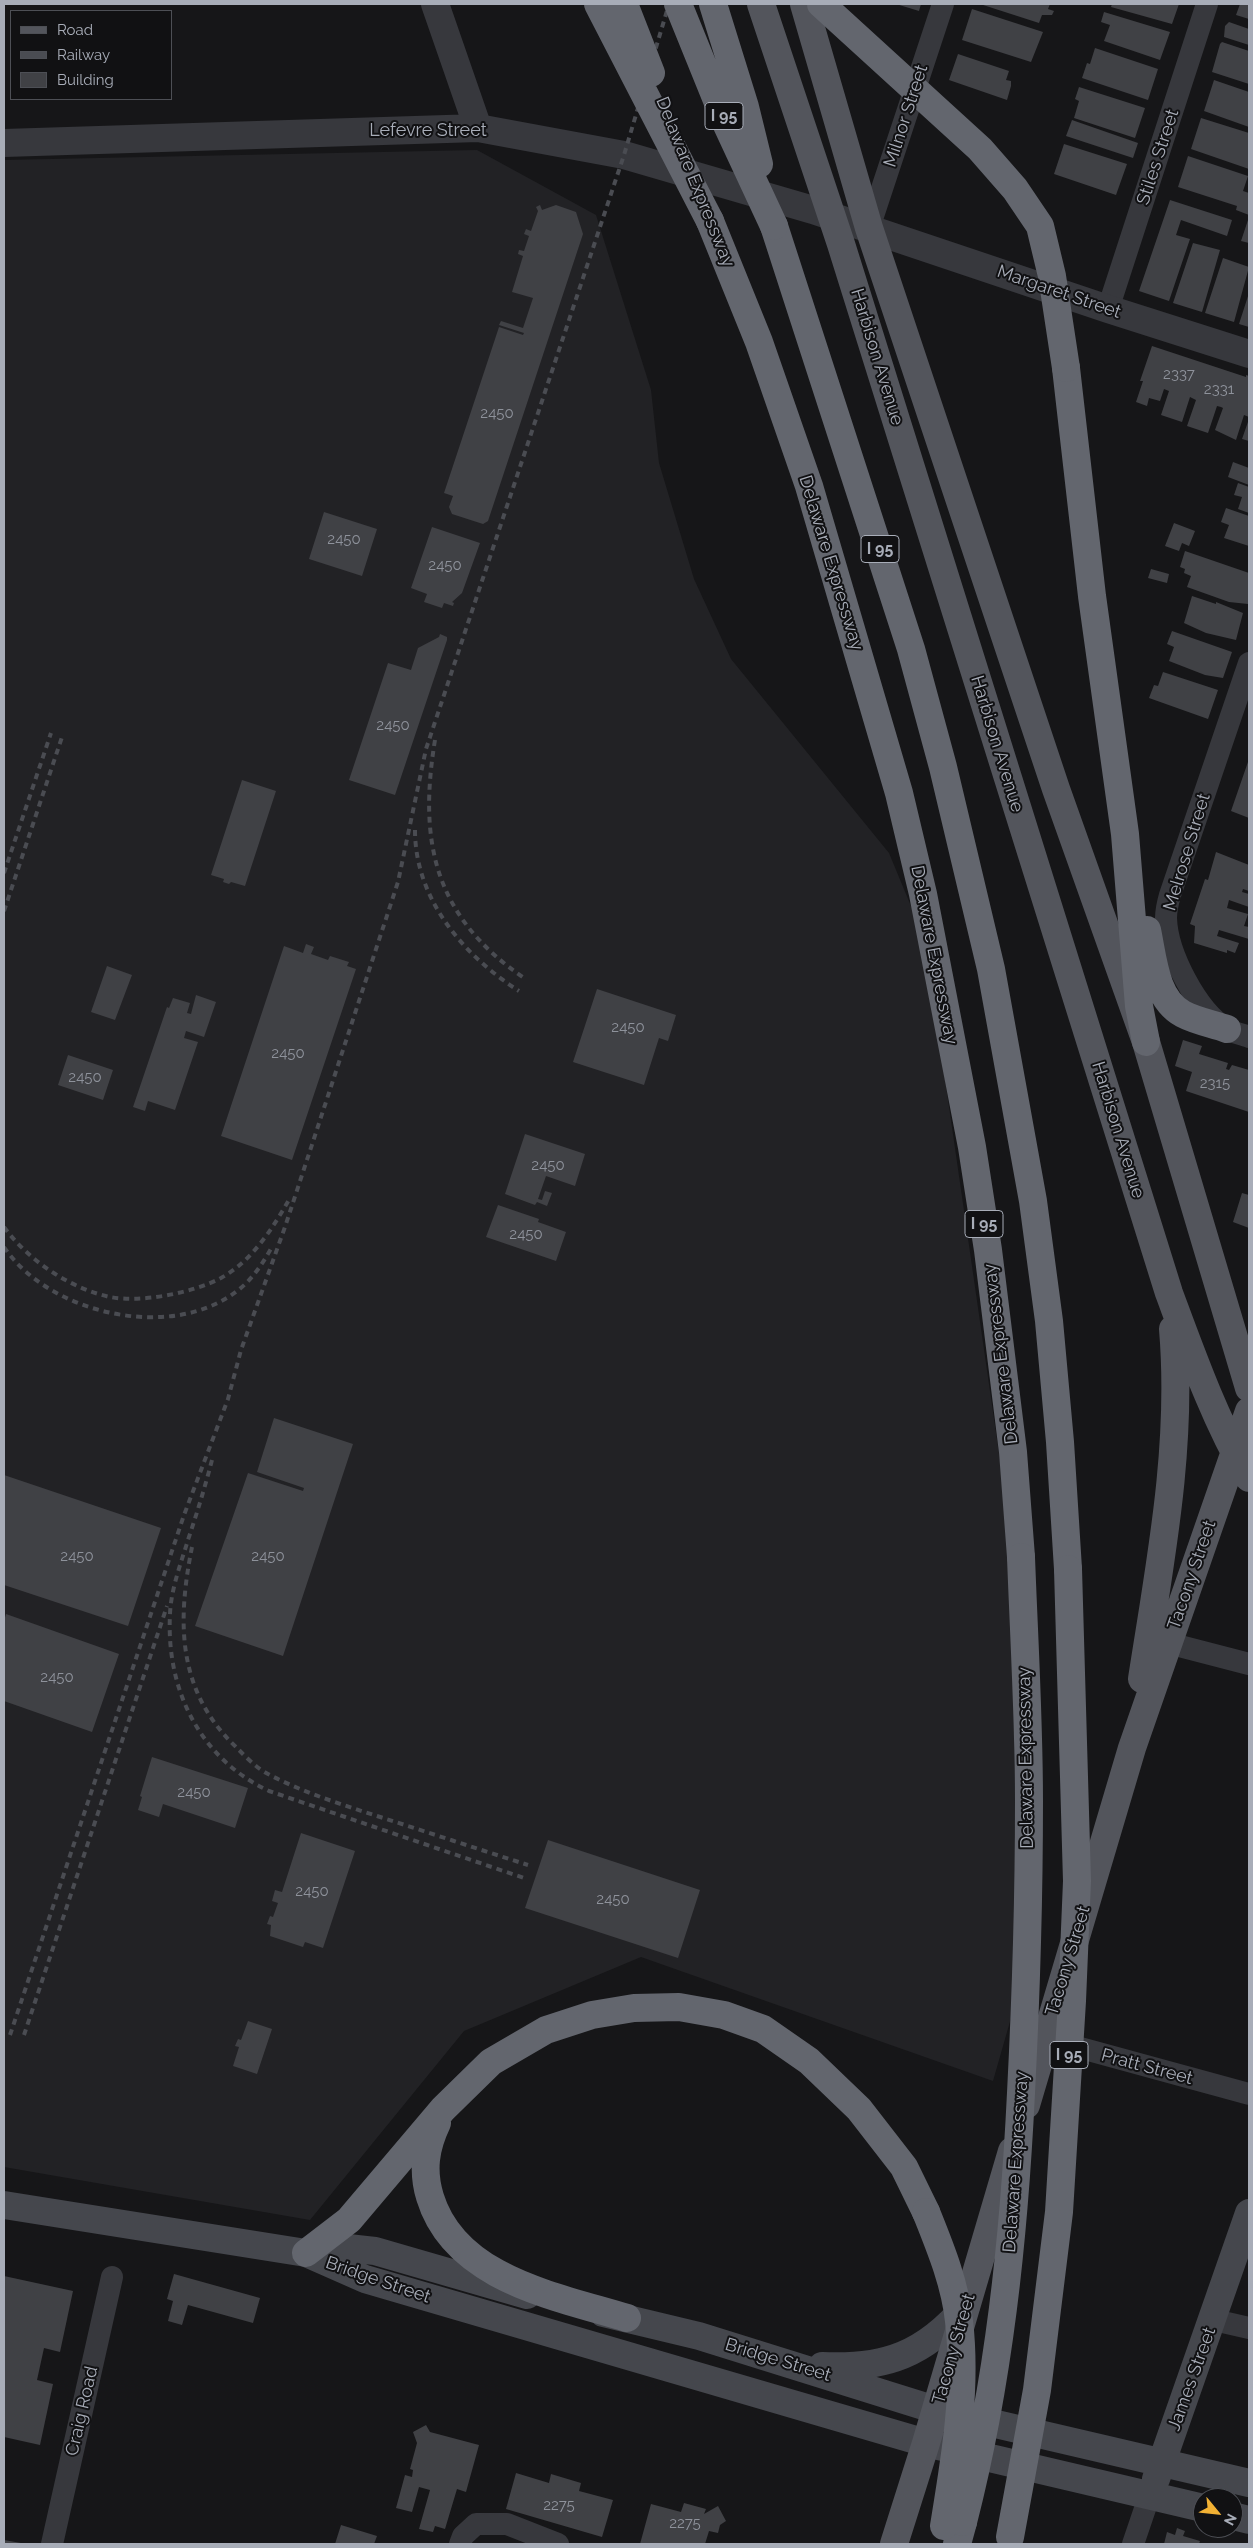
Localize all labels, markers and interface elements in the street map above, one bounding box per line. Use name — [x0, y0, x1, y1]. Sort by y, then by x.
legend — [10, 10, 172, 100]
text: Road — [57, 21, 93, 39]
text: Railway — [57, 46, 110, 64]
street label: Milnor Street — [879, 62, 933, 170]
text: Building — [57, 71, 114, 89]
street label: Delaware Expressway — [651, 94, 739, 270]
road number: I 95 — [705, 102, 743, 130]
street label: Stiles Street — [1132, 106, 1184, 208]
street label: Lefevre Street — [369, 120, 487, 142]
street label: Margaret Street — [994, 261, 1124, 323]
street label: Harbison Avenue — [846, 286, 908, 428]
house number: 2337 — [1163, 365, 1195, 383]
house number: 2331 — [1204, 380, 1234, 398]
house number: 2450 — [480, 404, 514, 422]
street label: Delaware Expressway — [794, 473, 868, 653]
house number: 2450 — [327, 530, 361, 548]
road number: I 95 — [861, 536, 899, 562]
house number: 2450 — [428, 556, 462, 574]
street label: Harbison Avenue — [966, 673, 1028, 815]
house number: 2450 — [376, 716, 410, 734]
street label: Melrose Street — [1159, 791, 1215, 913]
street label: Delaware Expressway — [906, 864, 962, 1046]
house number: 2450 — [611, 1018, 645, 1036]
house number: 2450 — [271, 1044, 305, 1062]
street label: Harbison Avenue — [1087, 1059, 1149, 1201]
house number: 2450 — [68, 1068, 102, 1086]
house number: 2315 — [1200, 1074, 1230, 1092]
house number: 2450 — [531, 1156, 565, 1174]
road number: I 95 — [965, 1210, 1003, 1238]
house number: 2450 — [509, 1225, 543, 1243]
street label: Delaware Expressway — [979, 1262, 1023, 1446]
street label: Tacony Street — [1163, 1518, 1221, 1632]
house number: 2450 — [60, 1547, 94, 1565]
house number: 2450 — [251, 1547, 285, 1565]
street label: Delaware Expressway — [1014, 1667, 1038, 1849]
house number: 2450 — [40, 1668, 74, 1686]
house number: 2450 — [177, 1783, 211, 1801]
house number: 2450 — [295, 1882, 329, 1900]
house number: 2450 — [596, 1890, 630, 1908]
street label: Tacony Street — [1041, 1903, 1095, 2019]
road number: I 95 — [1050, 2042, 1088, 2068]
street label: Pratt Street — [1099, 2044, 1195, 2090]
street label: Delaware Expressway — [999, 2071, 1033, 2253]
street label: Bridge Street — [323, 2252, 433, 2308]
street label: Tacony Street — [928, 2291, 980, 2407]
street label: James Street — [1163, 2324, 1221, 2434]
street label: Bridge Street — [722, 2334, 834, 2386]
street label: Craig Road — [61, 2364, 103, 2458]
north arrow — [1193, 2488, 1243, 2538]
house number: 2275 — [543, 2496, 575, 2514]
text: N — [1221, 2511, 1240, 2528]
house number: 2275 — [669, 2514, 701, 2532]

